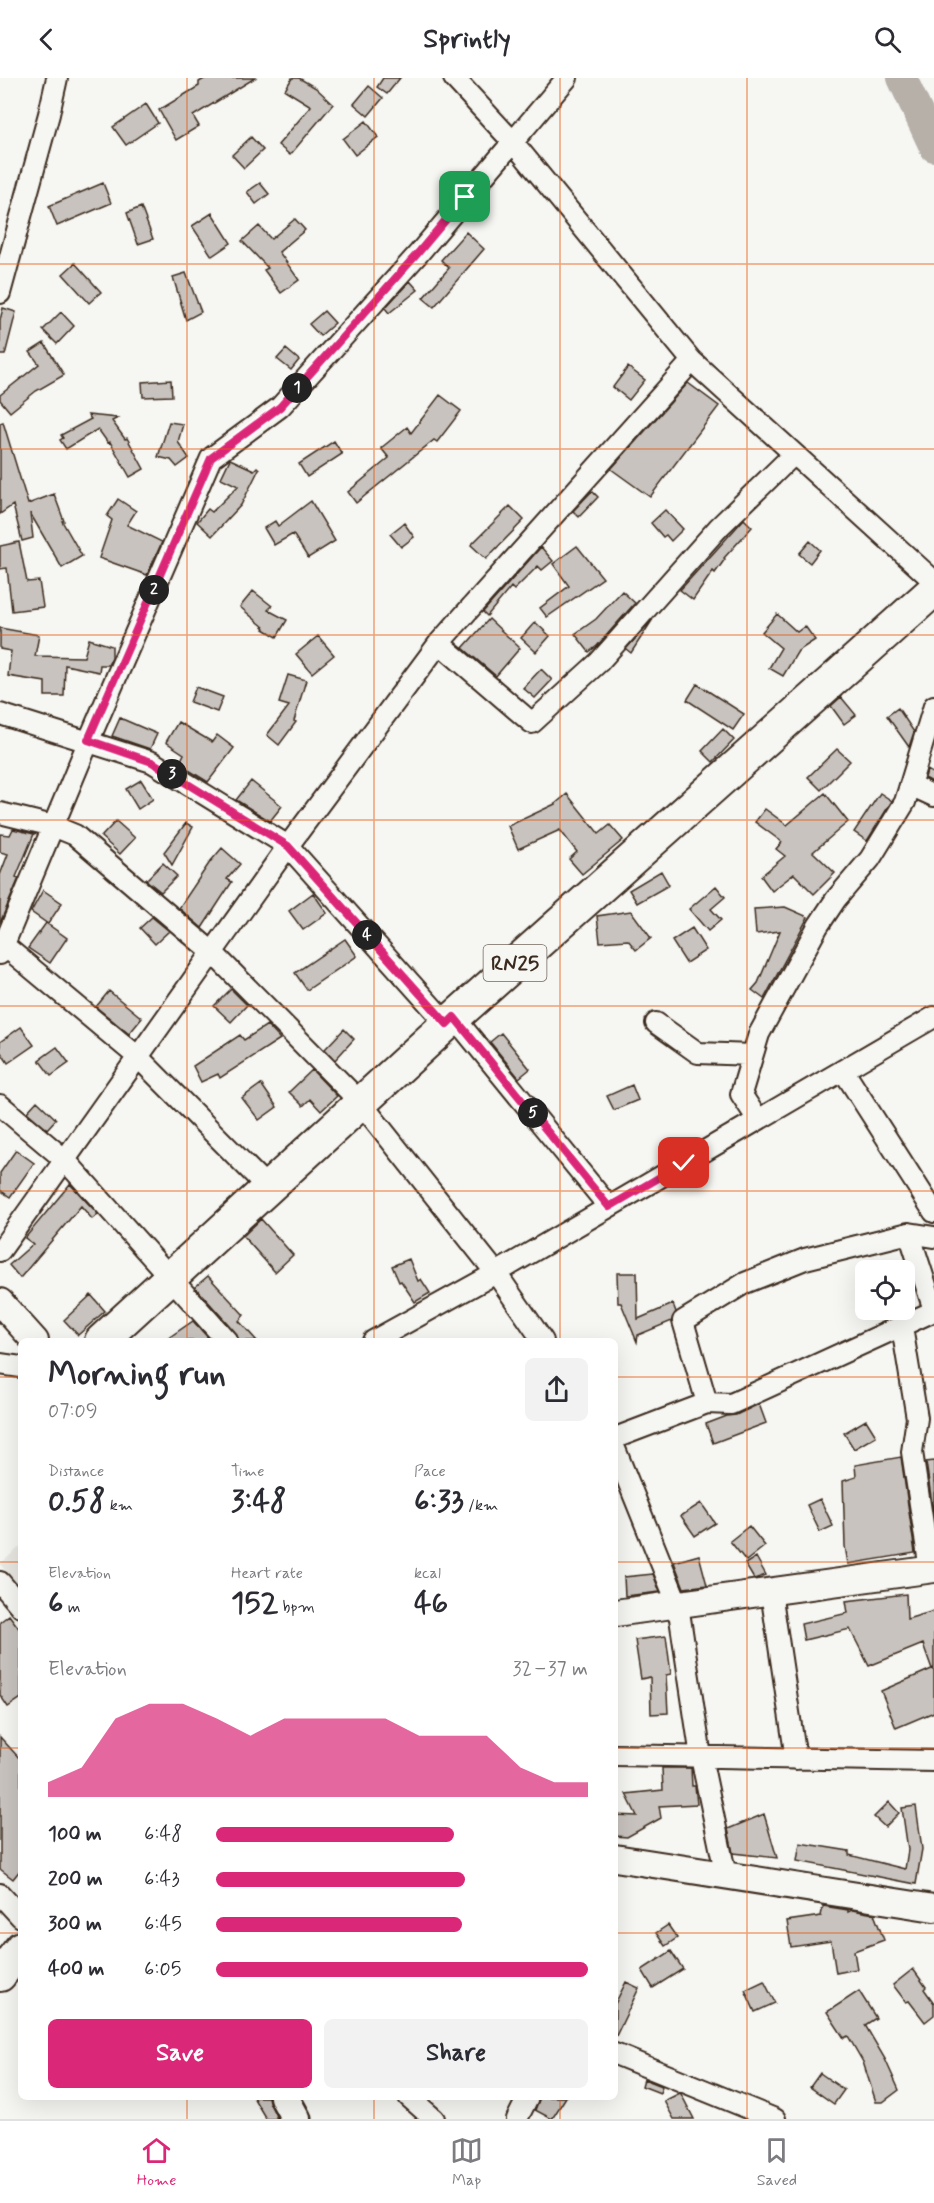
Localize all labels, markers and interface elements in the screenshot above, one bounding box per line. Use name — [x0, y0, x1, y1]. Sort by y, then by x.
text: Sprintly — [423, 22, 511, 57]
icon: back — [30, 23, 63, 56]
icon: search — [871, 23, 904, 56]
pin — [439, 171, 490, 222]
icon: arrive — [448, 180, 481, 213]
pin: 1 — [282, 373, 312, 403]
text: 1 — [293, 377, 301, 398]
pin: 2 — [139, 575, 169, 605]
text: 2 — [150, 579, 158, 600]
pin: 3 — [157, 759, 187, 789]
text: 3 — [168, 763, 176, 784]
pin: 4 — [352, 920, 382, 950]
text: 4 — [362, 924, 372, 945]
road number: RN25 — [484, 945, 546, 981]
pin: 5 — [518, 1098, 548, 1128]
text: 5 — [528, 1102, 538, 1123]
pin — [658, 1137, 709, 1188]
icon: check — [667, 1146, 700, 1179]
map controls — [855, 1260, 915, 1320]
button: locate — [855, 1260, 915, 1320]
text: Morning run — [48, 1353, 226, 1397]
button: share — [525, 1358, 588, 1421]
text: 07:09 — [48, 1398, 98, 1425]
text: Distance — [48, 1461, 104, 1482]
text: Time — [231, 1461, 265, 1482]
text: Pace — [414, 1461, 446, 1482]
text: 0.58 — [48, 1482, 105, 1521]
text: 3:48 — [231, 1482, 286, 1521]
text: 6:33 — [414, 1482, 464, 1521]
text: km — [105, 1495, 133, 1516]
text: /km — [464, 1495, 498, 1516]
text: Elevation — [48, 1563, 111, 1584]
text: Heart rate — [231, 1563, 303, 1584]
text: kcal — [414, 1563, 441, 1584]
text: 6 — [48, 1584, 63, 1623]
text: 152 — [231, 1584, 278, 1623]
text: 46 — [414, 1584, 448, 1623]
text: m — [63, 1597, 80, 1618]
text: bpm — [278, 1597, 315, 1618]
text: Elevation — [48, 1656, 127, 1683]
text: 32–37 m — [513, 1656, 588, 1683]
text: 100 m — [48, 1821, 102, 1848]
text: 6:48 — [144, 1821, 182, 1848]
text: 200 m — [48, 1866, 103, 1893]
text: 6:43 — [144, 1866, 180, 1893]
text: 300 m — [48, 1911, 102, 1938]
text: 6:45 — [144, 1911, 182, 1938]
text: 400 m — [48, 1956, 104, 1983]
text: 6:05 — [144, 1956, 181, 1983]
button: Save — [48, 2019, 312, 2088]
button: Share — [324, 2019, 588, 2088]
tab: Home — [137, 2134, 177, 2191]
tab: Map — [450, 2134, 483, 2191]
tab: Saved — [757, 2134, 797, 2191]

